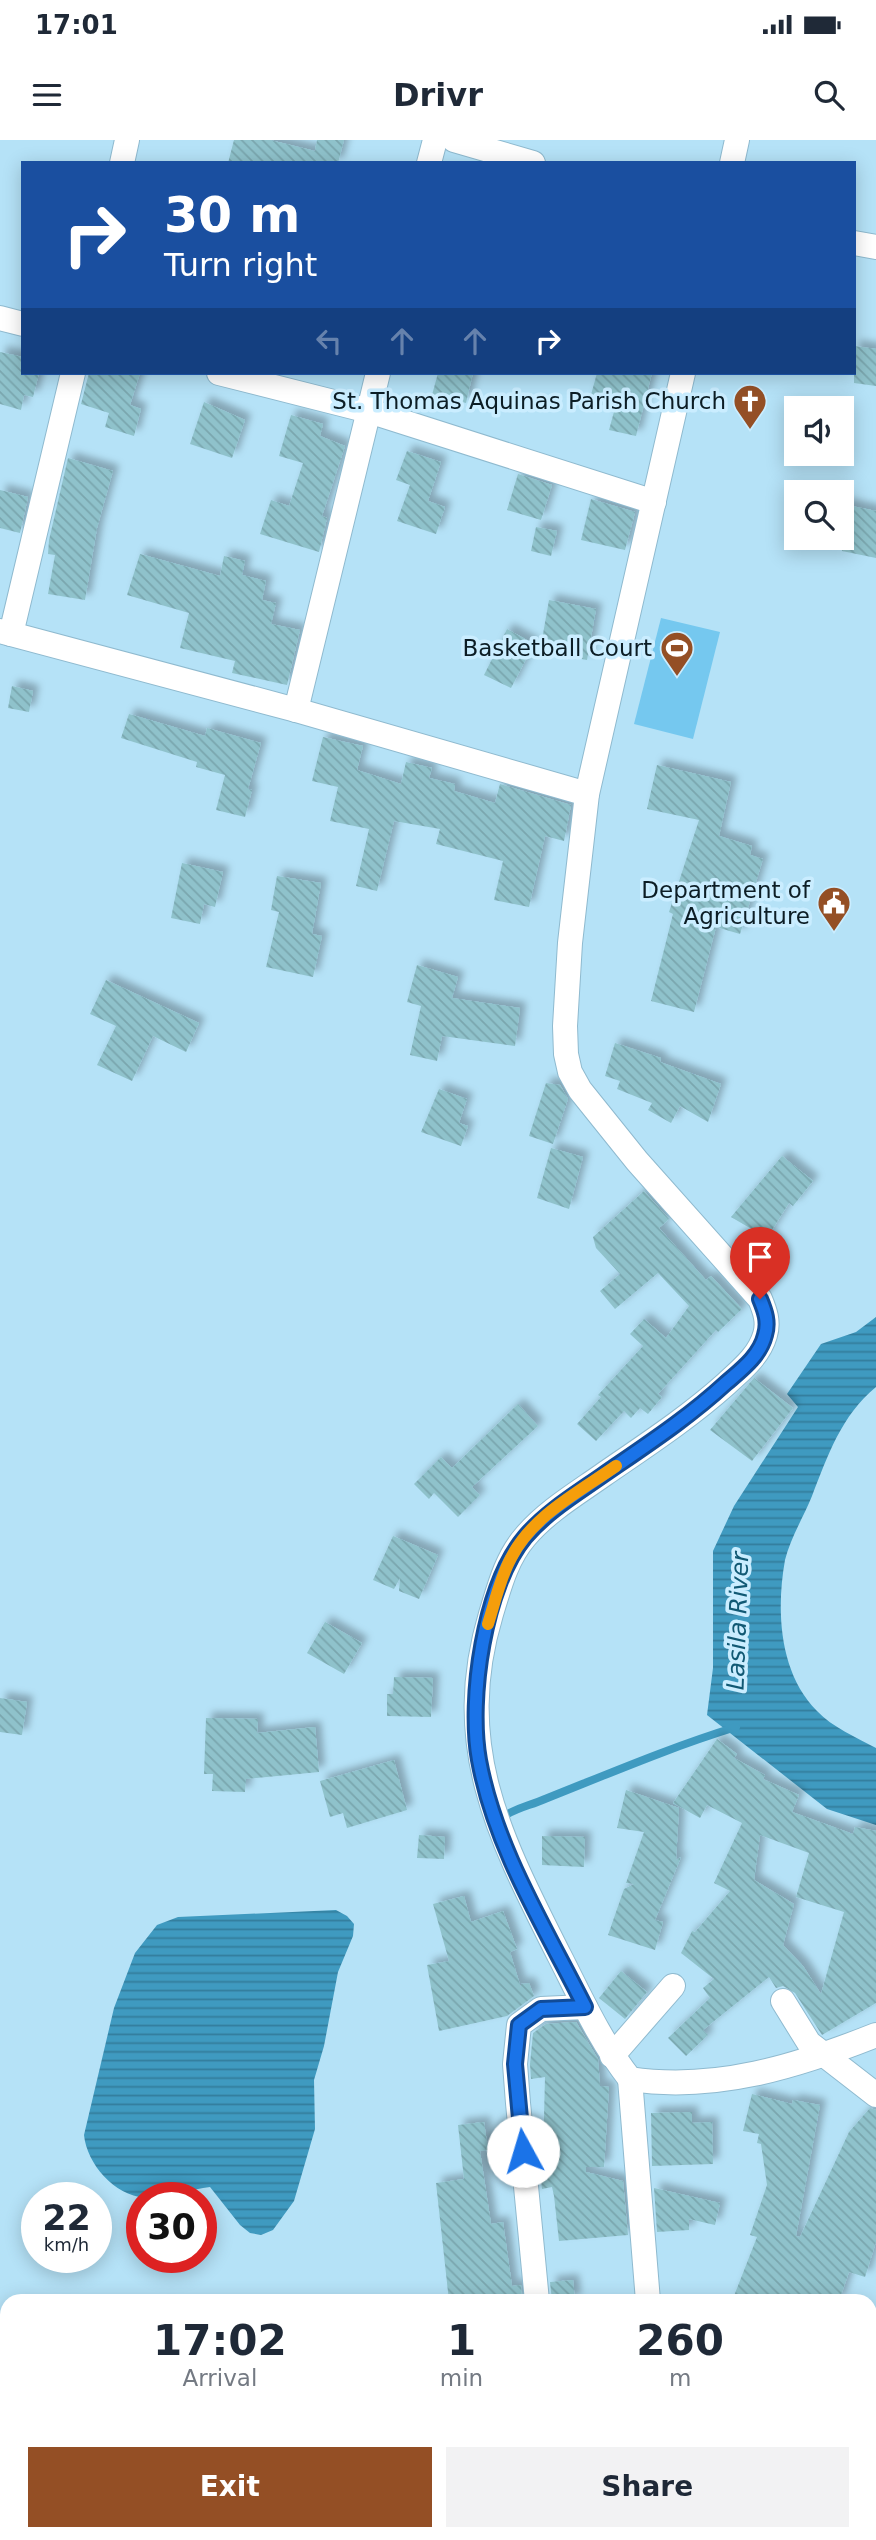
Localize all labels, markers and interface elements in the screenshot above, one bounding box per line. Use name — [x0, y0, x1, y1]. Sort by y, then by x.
text: 17:01 — [35, 10, 118, 40]
icon: menu — [28, 76, 66, 114]
text: Drivr — [393, 76, 483, 114]
icon: search — [810, 76, 848, 114]
text: 30 m — [164, 187, 300, 244]
icon: right — [49, 189, 140, 280]
text: Turn right — [164, 246, 317, 284]
icon: left — [310, 322, 348, 360]
icon: ahead — [383, 322, 421, 360]
icon: ahead — [456, 322, 494, 360]
icon: right — [529, 322, 567, 360]
church icon: St. Thomas Aquinas Parish Church — [731, 382, 769, 431]
place label: St. Thomas Aquinas Parish Church — [332, 388, 726, 414]
map controls — [784, 396, 854, 550]
button: sound — [784, 396, 854, 466]
button: search — [784, 480, 854, 550]
sports icon: Basketball Court — [658, 629, 696, 678]
place label: Basketball Court — [463, 635, 652, 661]
place label: Department of Agriculture — [641, 877, 811, 929]
public building icon: Department of Agriculture — [815, 884, 853, 933]
pin — [730, 1227, 790, 1299]
icon: arrive — [741, 1238, 779, 1276]
water label: Lasila River — [722, 1549, 754, 1691]
position arrow — [486, 2114, 560, 2188]
speed limit sign: 30 — [126, 2182, 217, 2273]
text: 22 — [42, 2198, 91, 2238]
text: km/h — [44, 2234, 89, 2255]
text: 17:02 — [153, 2316, 287, 2365]
text: 1 — [447, 2316, 476, 2365]
text: 260 — [636, 2316, 724, 2365]
text: Arrival — [183, 2365, 257, 2391]
text: min — [440, 2365, 483, 2391]
text: m — [669, 2365, 691, 2391]
button: Exit — [28, 2447, 432, 2527]
button: Share — [446, 2447, 849, 2527]

